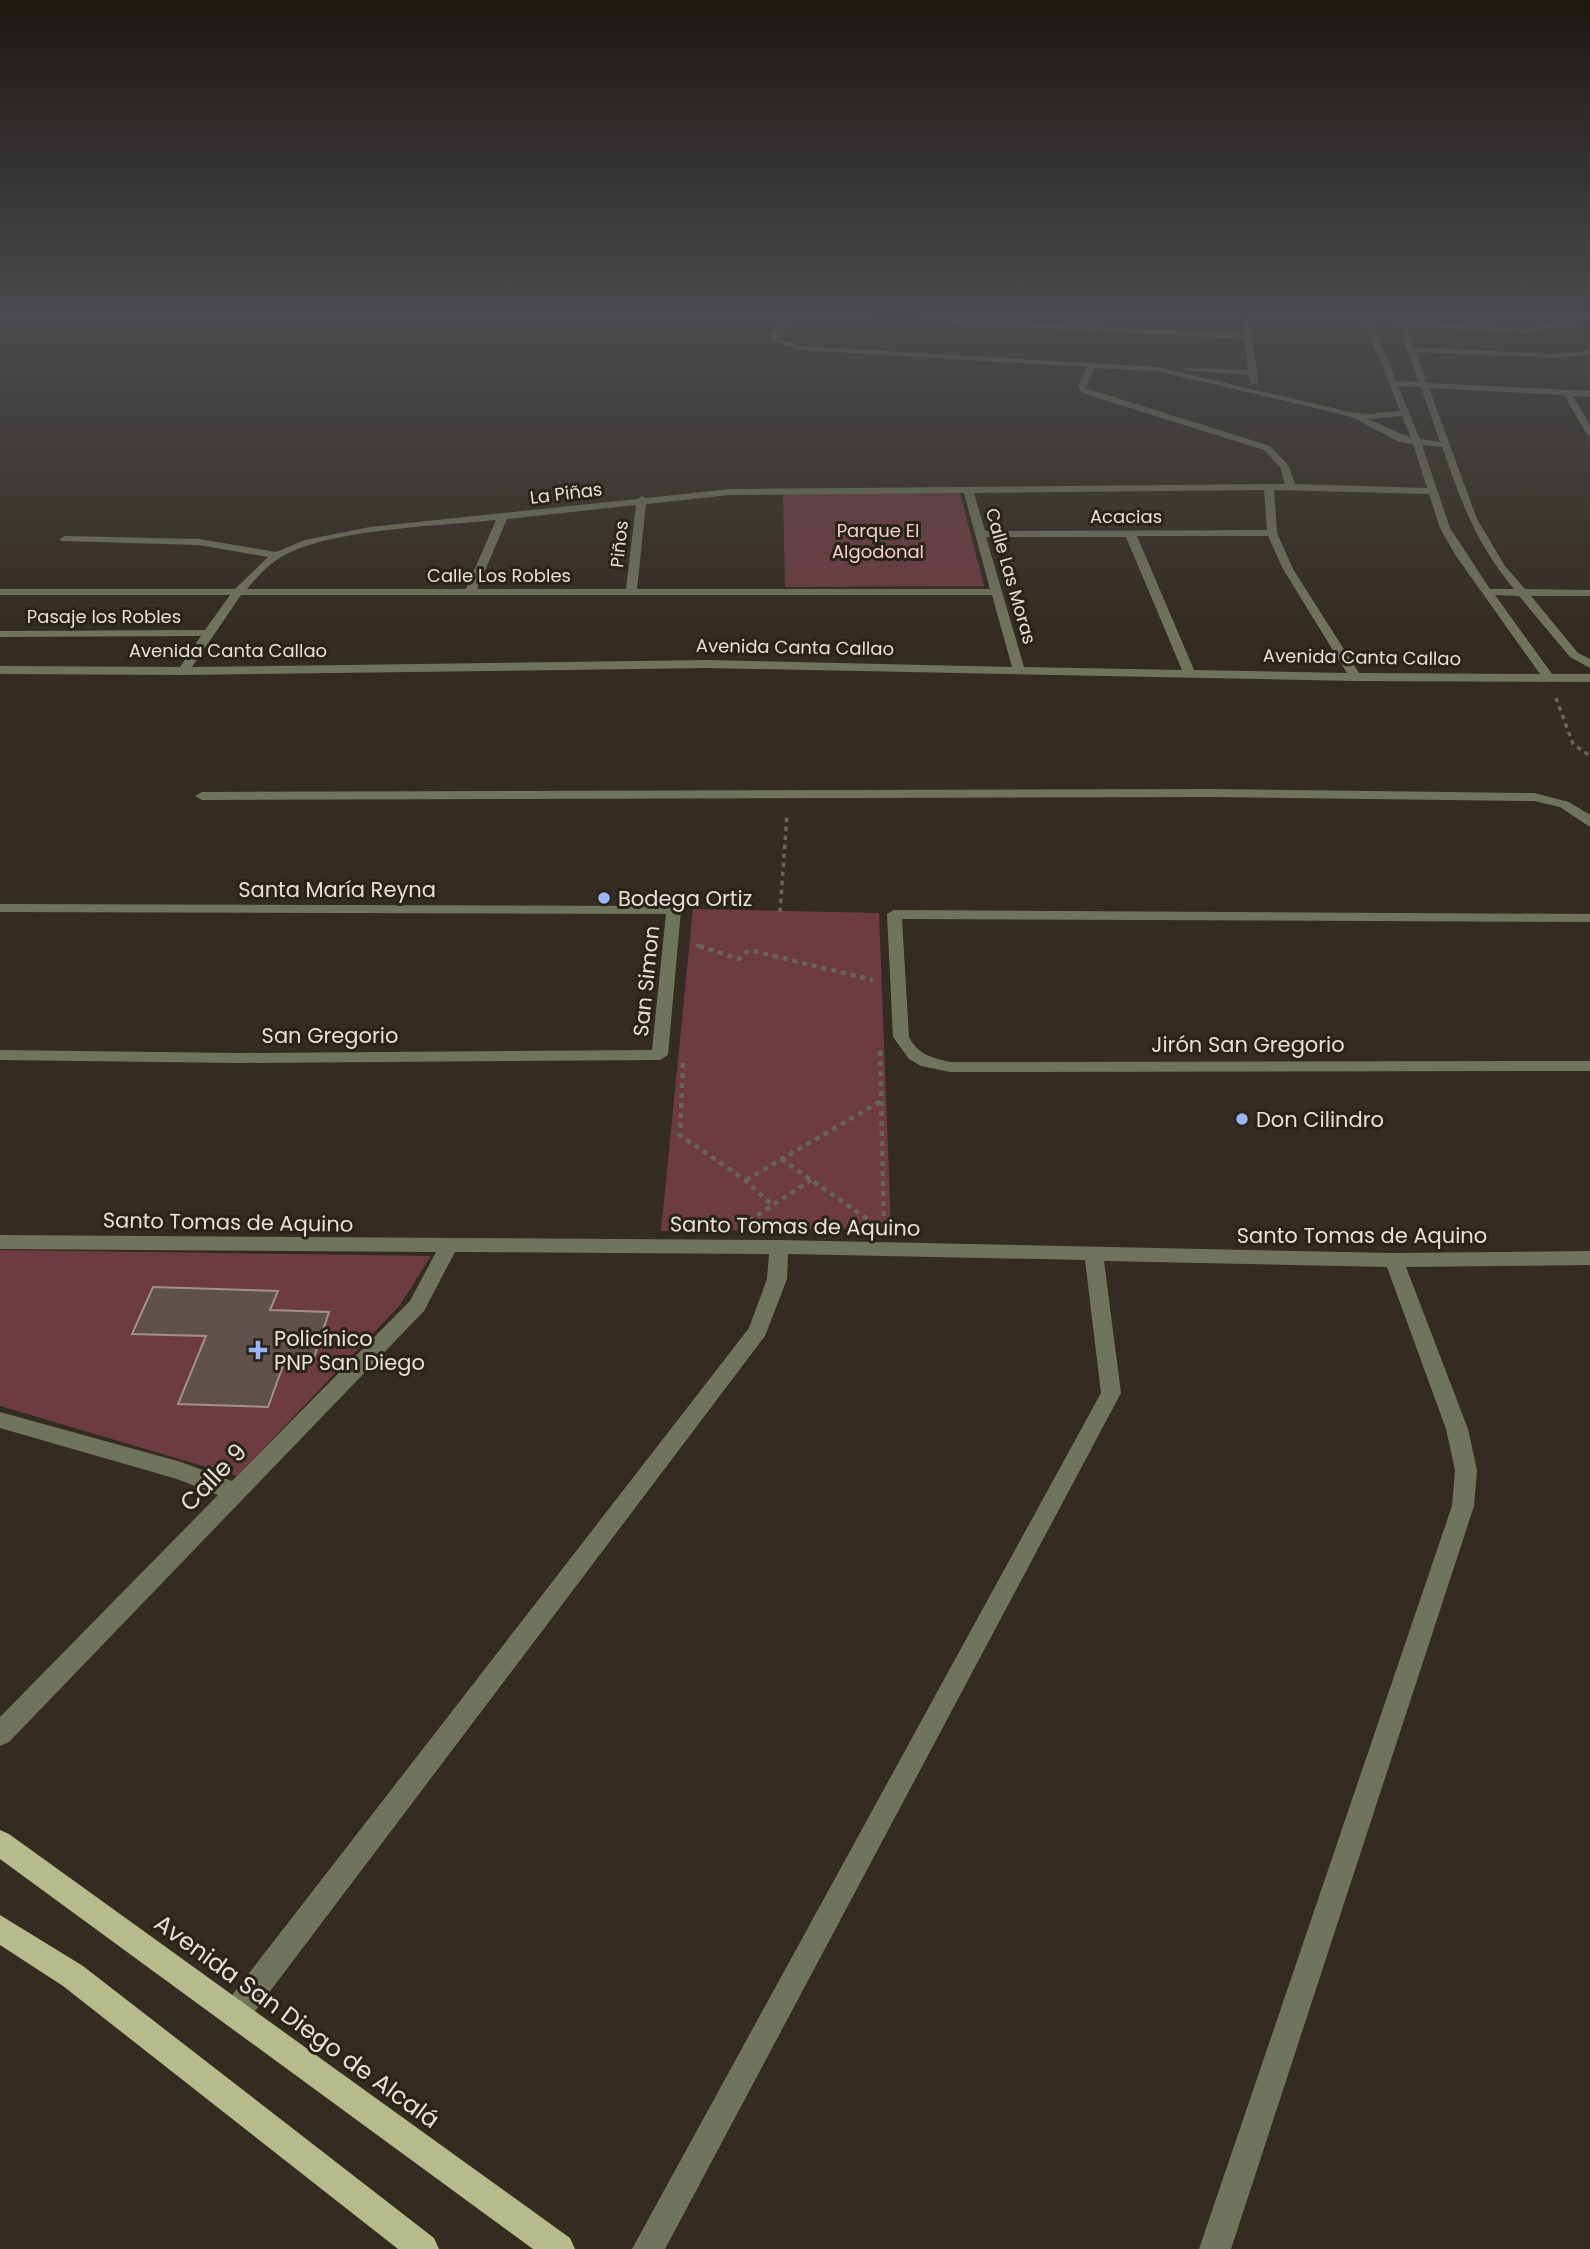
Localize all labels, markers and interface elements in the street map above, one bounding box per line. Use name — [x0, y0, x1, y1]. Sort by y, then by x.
street label: La Piñas — [528, 476, 604, 510]
street label: Acacias — [1090, 504, 1162, 529]
street label: Calle Las Moras — [980, 505, 1042, 647]
park label: Parque El Algodonal — [832, 518, 924, 564]
street label: Piños — [604, 519, 634, 569]
street label: Calle Los Robles — [427, 563, 571, 588]
street label: Pasaje los Robles — [27, 604, 181, 629]
street label: Avenida Canta Callao — [696, 633, 894, 661]
street label: Avenida Canta Callao — [129, 638, 327, 663]
street label: Avenida Canta Callao — [1263, 643, 1461, 671]
street label: Santa María Reyna — [238, 875, 436, 904]
place label: Bodega Ortiz — [618, 884, 752, 913]
marker: Bodega Ortiz — [596, 890, 612, 906]
street label: San Simon — [626, 924, 666, 1038]
street label: San Gregorio — [262, 1021, 398, 1050]
street label: Jirón San Gregorio — [1151, 1030, 1345, 1059]
place label: Don Cilindro — [1256, 1105, 1384, 1134]
marker: Don Cilindro — [1234, 1111, 1250, 1127]
street label: Santo Tomas de Aquino — [103, 1205, 353, 1239]
street label: Santo Tomas de Aquino — [670, 1209, 920, 1243]
street label: Santo Tomas de Aquino — [1237, 1221, 1487, 1250]
place label: Policínico PNP San Diego — [274, 1324, 425, 1377]
marker: Policínico PNP San Diego — [248, 1340, 268, 1360]
street label: Calle 9 — [172, 1436, 254, 1518]
street label: Avenida San Diego de Alcalá — [148, 1906, 446, 2136]

